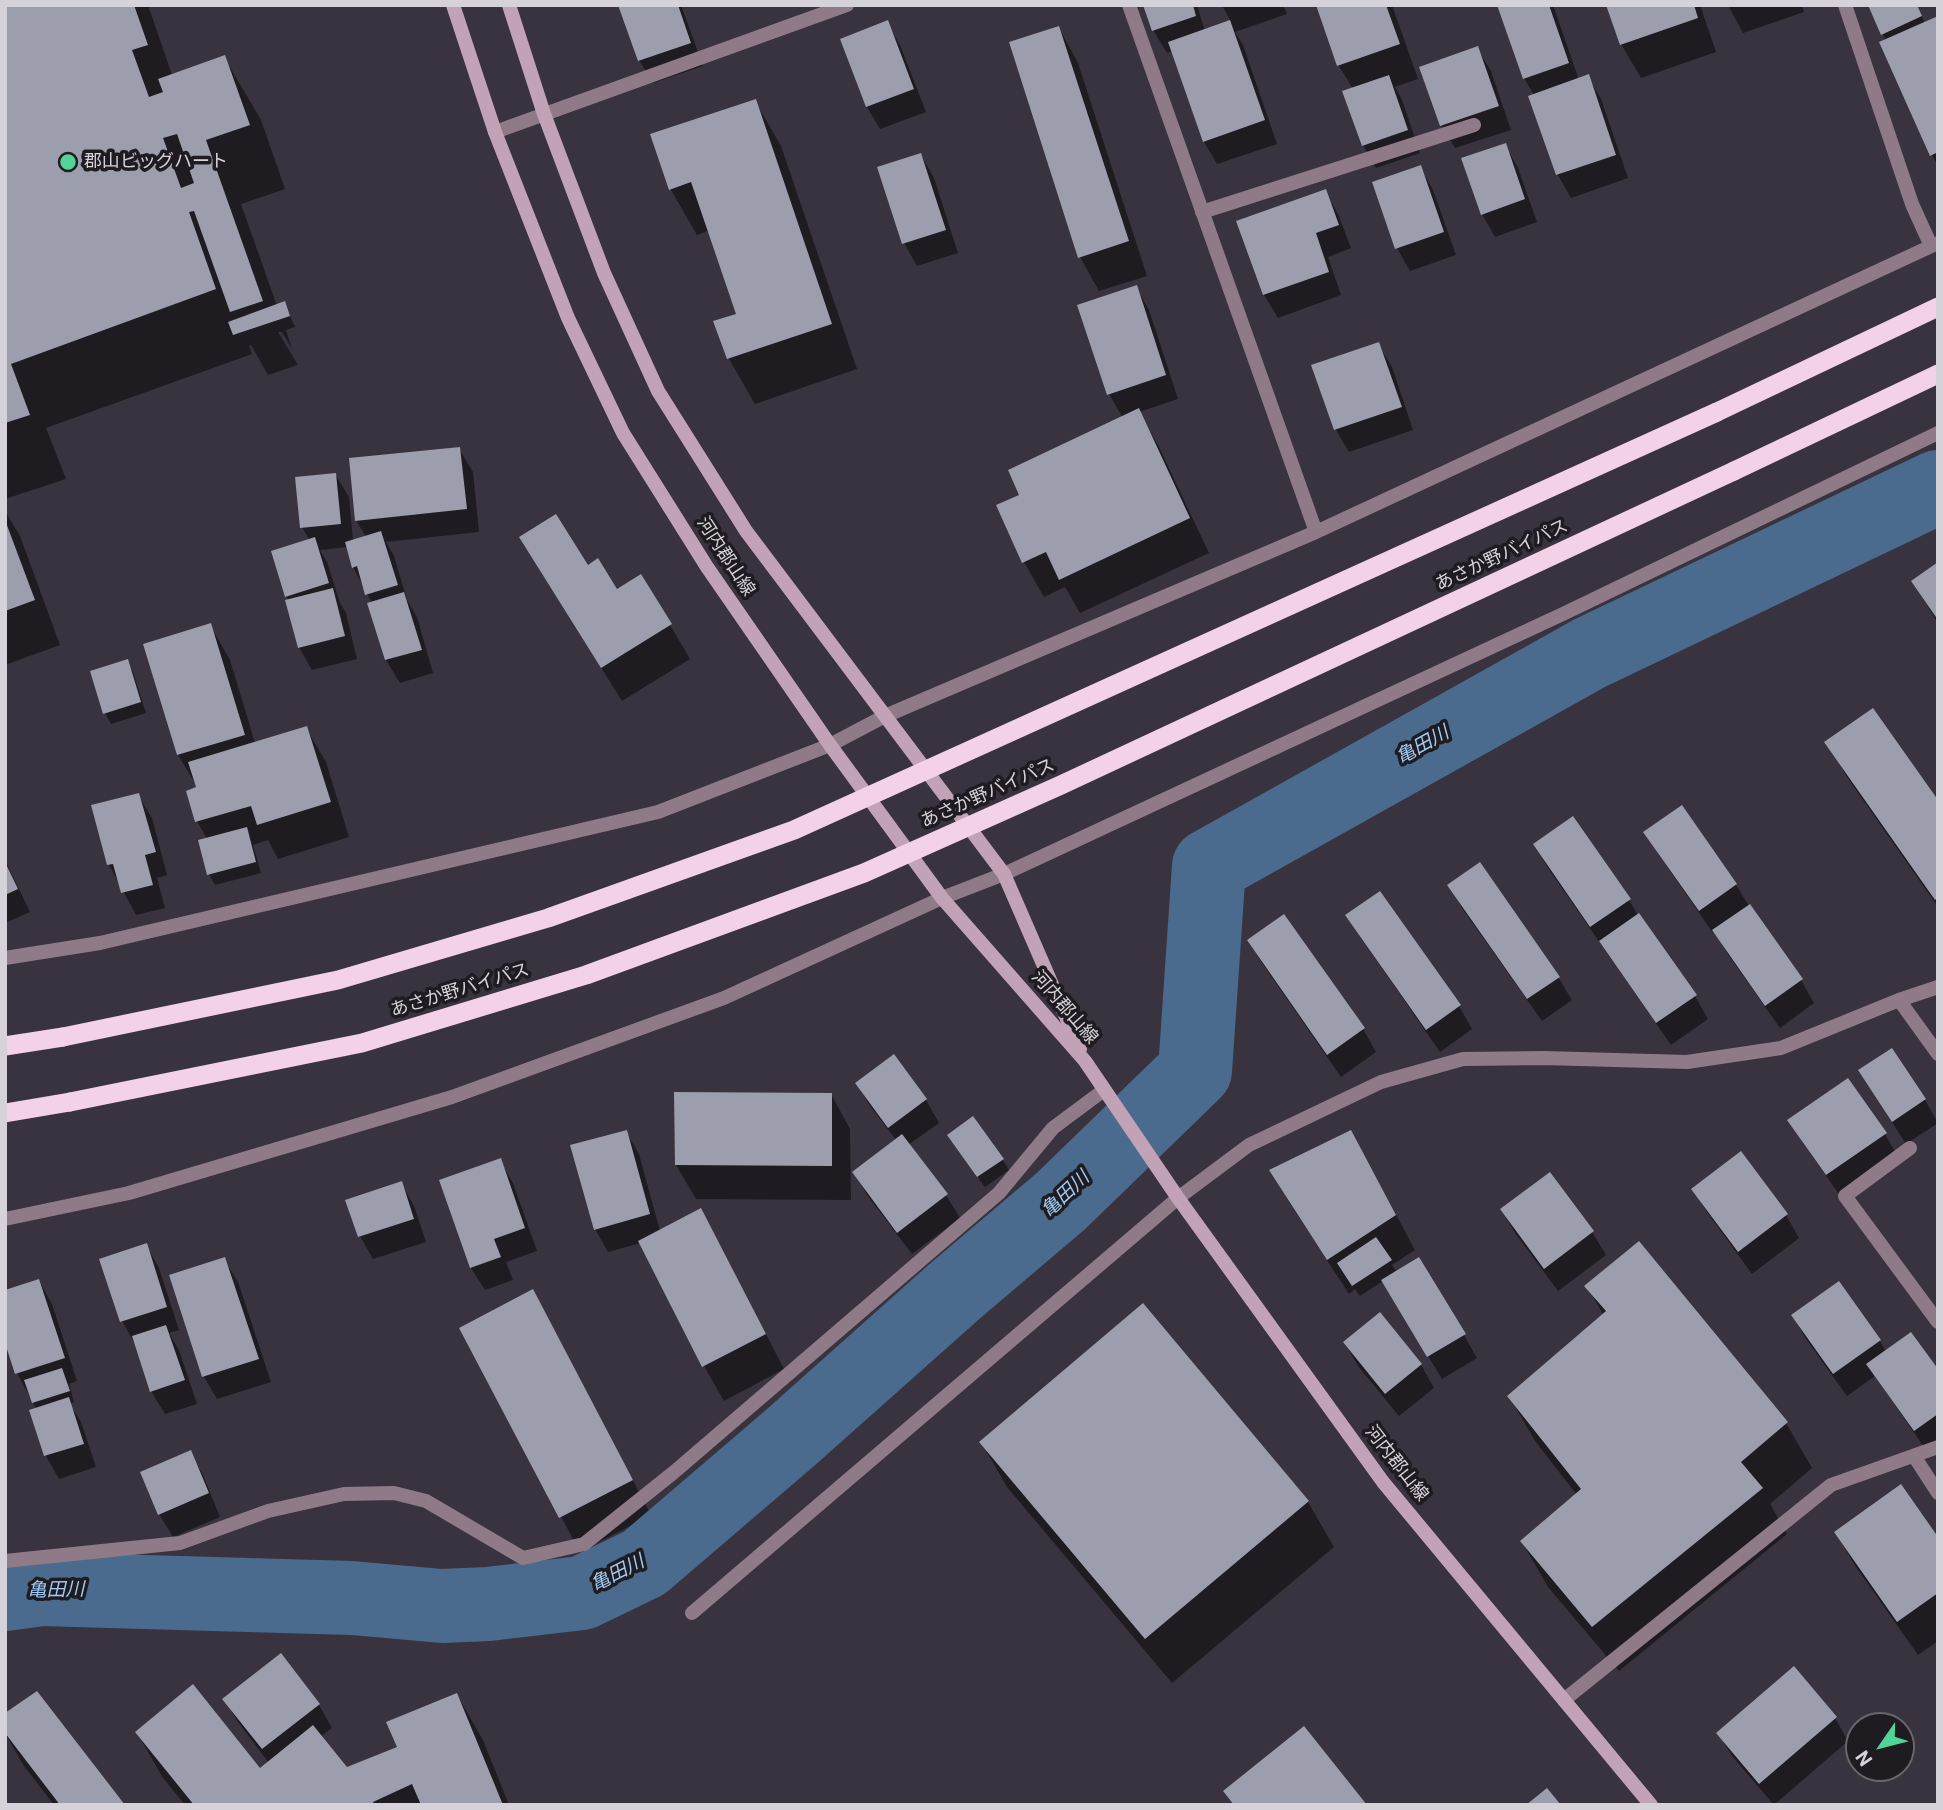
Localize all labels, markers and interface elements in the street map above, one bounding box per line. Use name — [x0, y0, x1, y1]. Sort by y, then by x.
place label: 郡山ビッグハート — [84, 151, 228, 173]
marker: 郡山ビッグハート — [58, 152, 78, 172]
street label: 河内郡山線 — [691, 513, 759, 601]
street label: あさか野バイパス — [1432, 516, 1572, 596]
water label: 亀田川 — [1393, 722, 1453, 770]
street label: あさか野バイパス — [918, 755, 1058, 833]
street label: あさか野バイパス — [388, 960, 532, 1022]
street label: 河内郡山線 — [1026, 967, 1102, 1049]
water label: 亀田川 — [1037, 1167, 1095, 1223]
street label: 河内郡山線 — [1360, 1422, 1432, 1506]
water label: 亀田川 — [587, 1551, 649, 1597]
water label: 亀田川 — [27, 1579, 85, 1603]
north arrow — [1845, 1712, 1915, 1782]
text: N — [1851, 1746, 1877, 1770]

